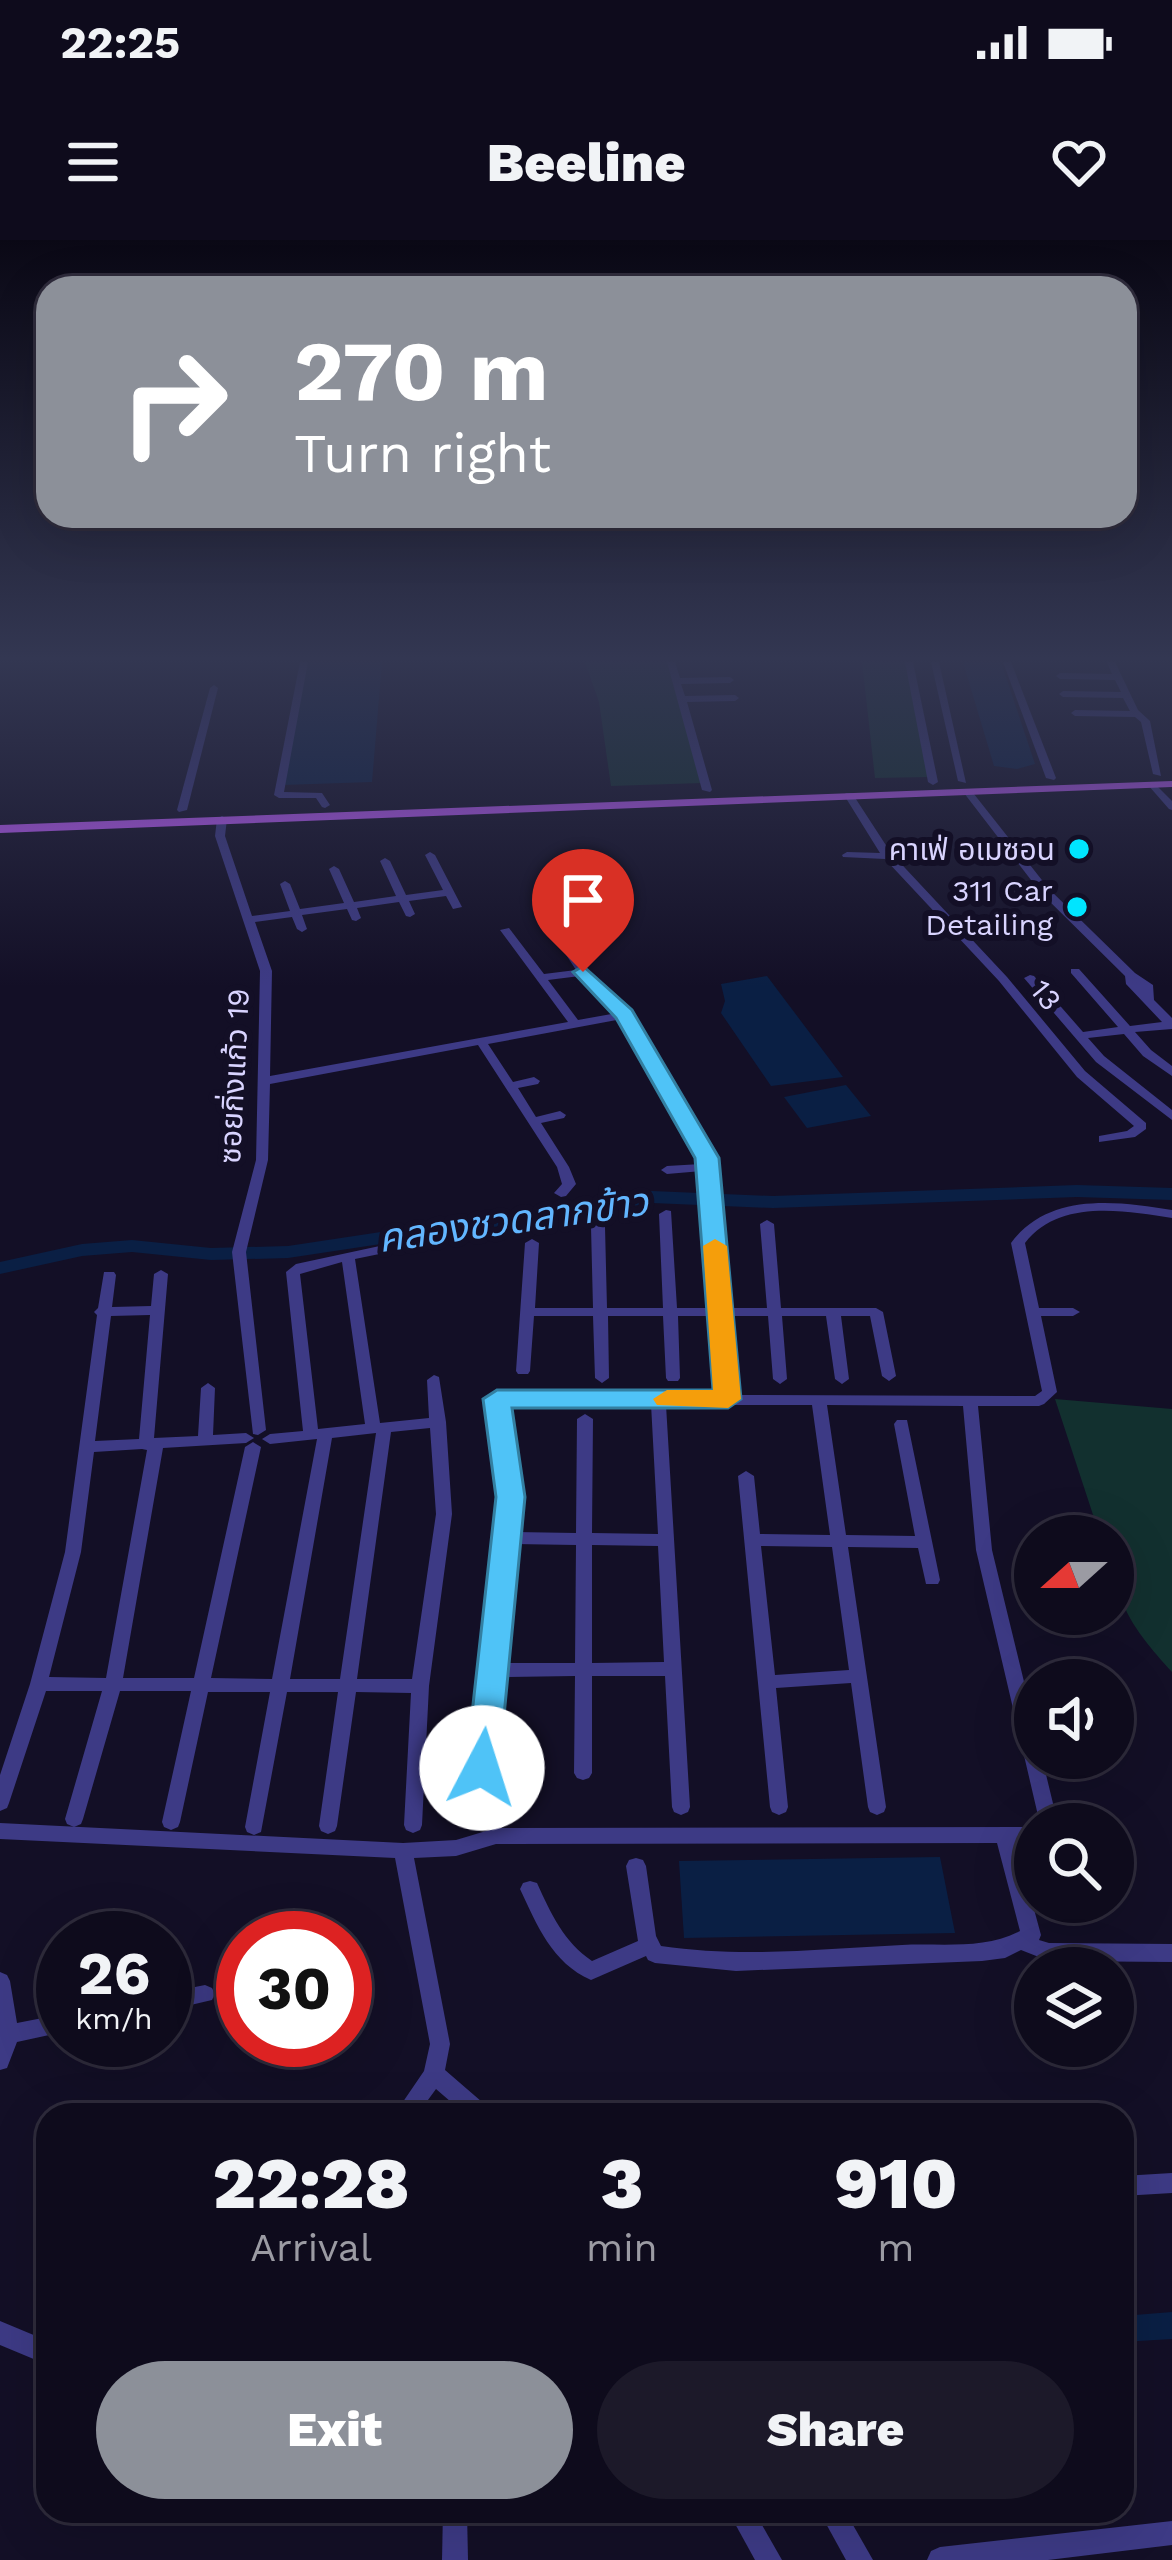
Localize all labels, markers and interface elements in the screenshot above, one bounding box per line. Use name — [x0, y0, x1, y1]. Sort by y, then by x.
text: 22:25 — [60, 16, 180, 69]
icon: menu — [60, 129, 126, 195]
icon: heart — [1046, 129, 1112, 195]
text: Beeline — [486, 131, 686, 194]
text: 270 m — [294, 322, 549, 420]
icon: right — [96, 324, 252, 480]
text: Turn right — [294, 422, 551, 485]
place label: คาเฟ่ อเมซอน — [889, 832, 1055, 867]
marker: คาเฟ่ อเมซอน — [1066, 836, 1092, 862]
pin — [532, 849, 634, 972]
icon: arrive — [550, 867, 616, 933]
place label: 311 Car Detailing — [925, 873, 1053, 942]
marker: 311 Car Detailing — [1064, 894, 1090, 920]
street label: 13 — [1023, 973, 1069, 1017]
street label: ซอยกิ่งแก้ว 19 — [211, 987, 256, 1165]
water label: คลองชวดลากข้าว — [375, 1179, 653, 1261]
north arrow — [1014, 1515, 1134, 1635]
map controls — [1014, 1515, 1134, 2067]
button: sound — [1014, 1659, 1134, 1779]
position arrow — [419, 1705, 545, 1831]
button: search — [1014, 1803, 1134, 1923]
speed limit sign: 30 — [216, 1911, 372, 2067]
text: 26 — [78, 1938, 150, 2009]
button: layers — [1014, 1947, 1134, 2067]
text: km/h — [75, 2001, 153, 2036]
text: 22:28 — [212, 2141, 410, 2225]
text: 3 — [600, 2141, 643, 2225]
text: 910 — [834, 2141, 958, 2225]
text: Arrival — [250, 2225, 372, 2270]
text: min — [586, 2225, 658, 2270]
text: m — [877, 2225, 914, 2270]
button: Exit — [96, 2361, 573, 2499]
button: Share — [597, 2361, 1074, 2499]

